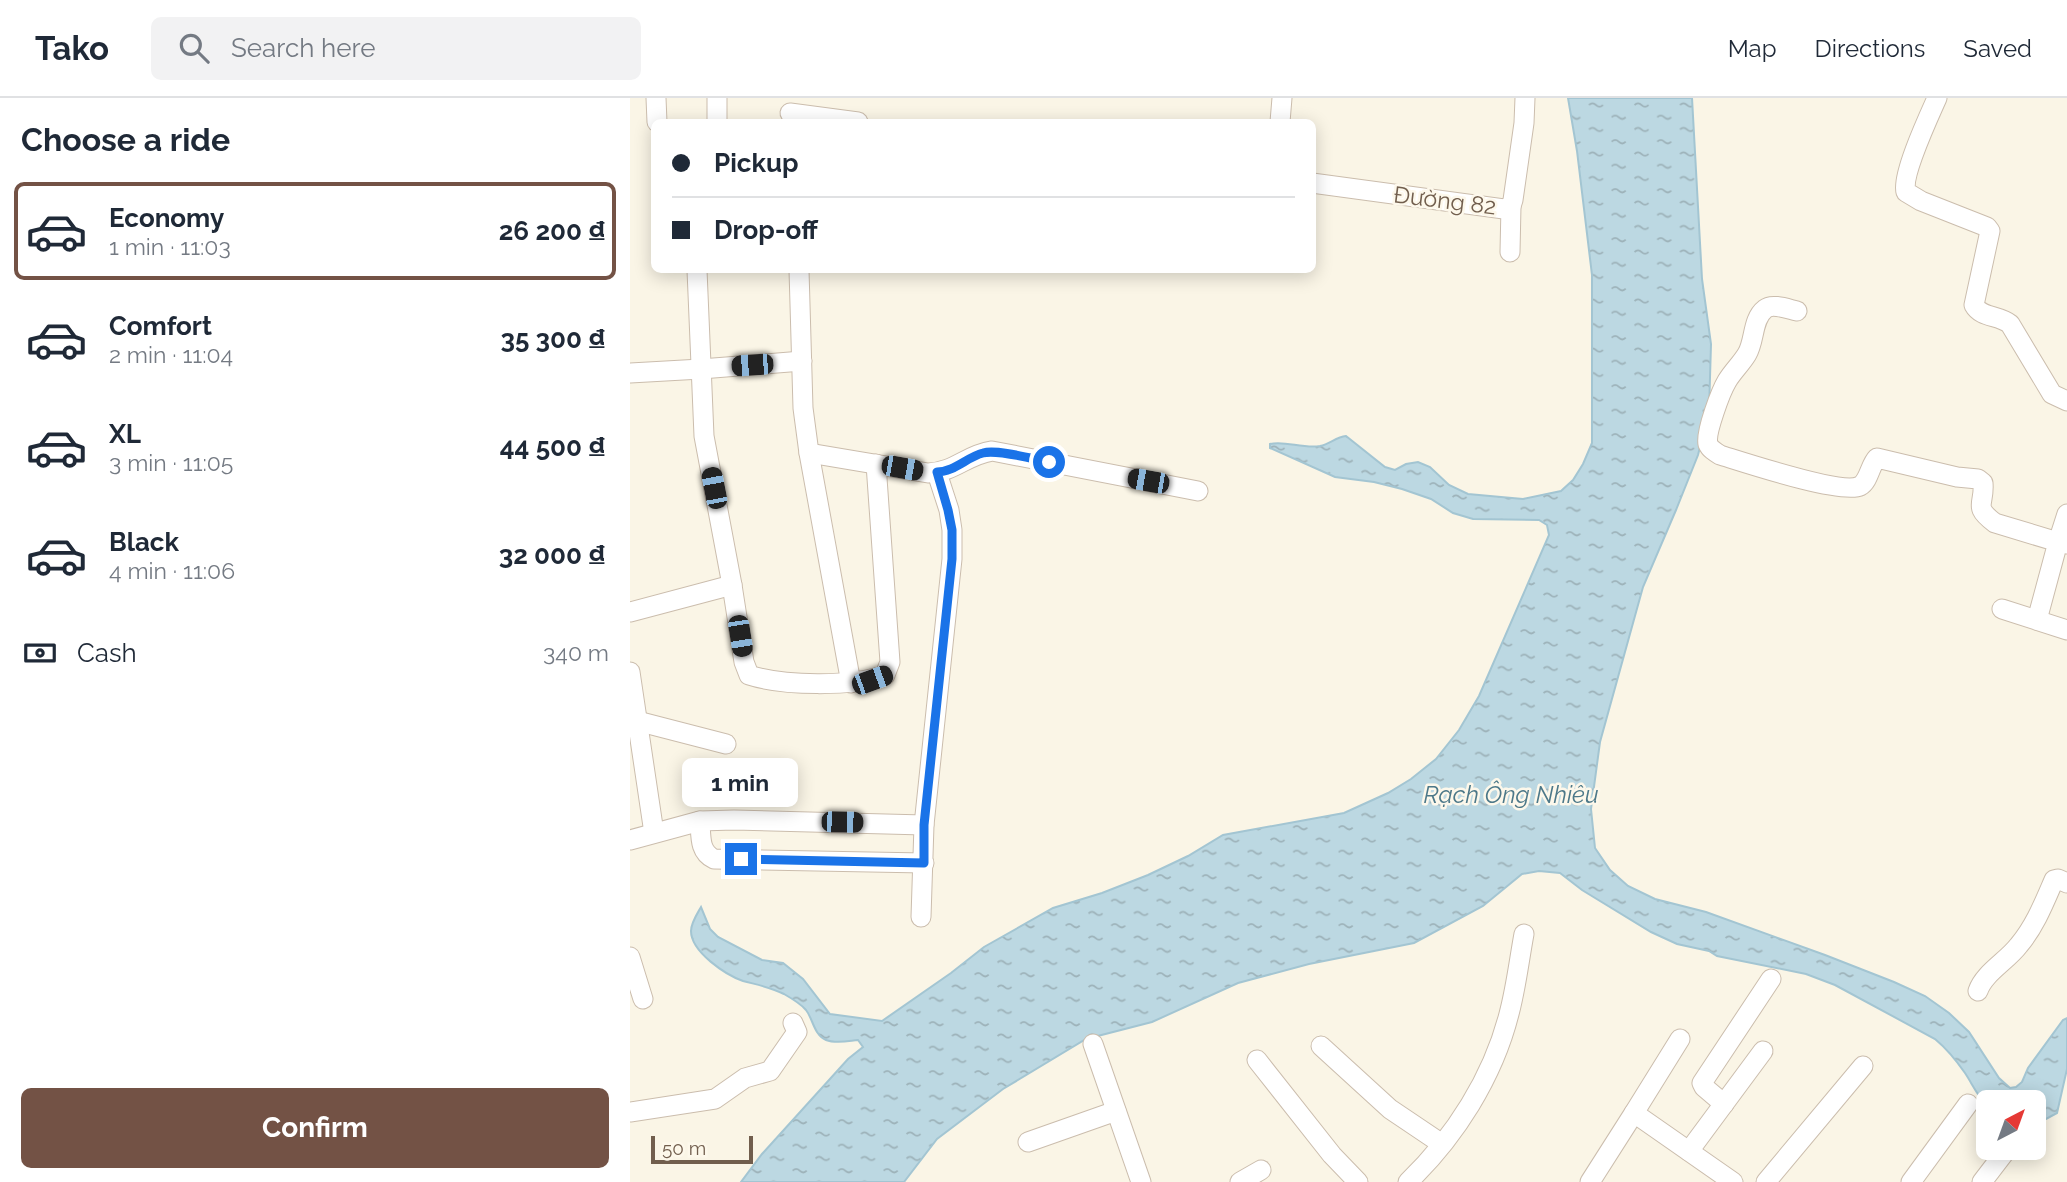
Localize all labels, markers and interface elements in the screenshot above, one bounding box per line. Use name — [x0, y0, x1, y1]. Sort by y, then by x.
search box — [151, 17, 641, 80]
text: Tako — [35, 29, 109, 68]
icon: search — [175, 29, 213, 67]
text: Search here — [231, 33, 375, 63]
text: Map — [1728, 34, 1777, 63]
text: Directions — [1815, 34, 1925, 63]
text: Saved — [1963, 34, 2032, 63]
text: Choose a ride — [21, 121, 230, 158]
text: Pickup — [714, 148, 799, 178]
street label: Đường 82 — [1392, 180, 1498, 220]
icon: car — [25, 200, 88, 263]
text: Economy — [109, 203, 224, 233]
text: Drop-off — [714, 215, 818, 245]
text: 26 200 ₫ — [499, 216, 605, 246]
text: 1 min · 11:03 — [109, 233, 231, 260]
icon: car — [25, 308, 88, 371]
text: Comfort — [109, 311, 212, 341]
text: 35 300 ₫ — [500, 324, 605, 354]
text: 2 min · 11:04 — [109, 341, 233, 368]
car — [731, 353, 774, 377]
icon: car — [25, 416, 88, 479]
text: XL — [109, 419, 141, 449]
text: 44 500 ₫ — [500, 432, 605, 462]
route start — [1033, 446, 1065, 478]
text: 3 min · 11:05 — [109, 449, 233, 476]
car — [880, 454, 925, 482]
car — [700, 465, 729, 511]
car — [1126, 467, 1171, 495]
icon: car — [25, 524, 88, 587]
text: Black — [109, 527, 179, 557]
text: 32 000 ₫ — [499, 540, 605, 570]
text: 4 min · 11:06 — [109, 557, 235, 584]
car — [727, 614, 754, 658]
icon: cash — [21, 634, 59, 672]
text: Cash — [77, 638, 137, 668]
text: 340 m — [543, 639, 609, 666]
car — [849, 663, 896, 697]
callout: 1 min — [683, 758, 799, 806]
text: 1 min — [711, 769, 769, 796]
water label: Rạch Ông Nhiêu — [1423, 780, 1599, 809]
car — [821, 811, 864, 833]
route end — [725, 843, 757, 875]
button: Confirm — [21, 1088, 609, 1168]
north arrow — [1976, 1090, 2046, 1160]
map controls — [1976, 1090, 2046, 1160]
scale bar — [651, 1133, 752, 1165]
text: 50 m — [662, 1137, 706, 1159]

